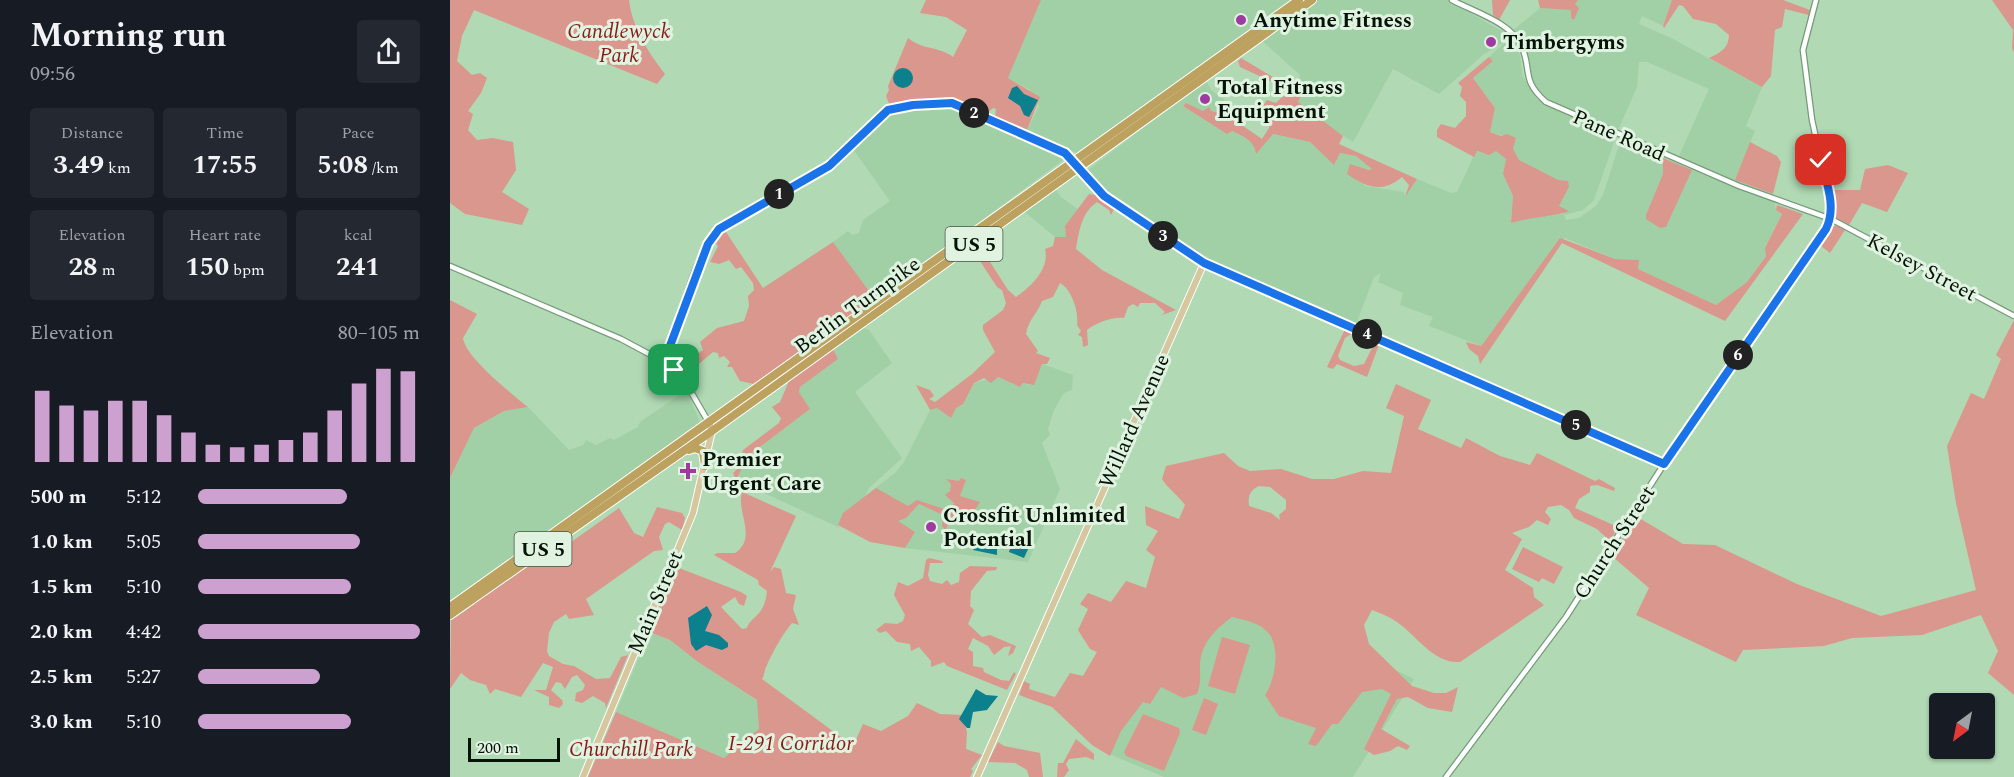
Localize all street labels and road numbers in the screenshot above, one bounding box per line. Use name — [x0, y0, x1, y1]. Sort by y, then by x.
street label: Pane Road — [1567, 101, 1670, 171]
street label: Kelsey Street — [1861, 225, 1982, 310]
road number: US 5 — [946, 227, 1002, 261]
street label: Berlin Turnpike — [788, 249, 927, 363]
street label: Willard Avenue — [1091, 349, 1179, 494]
street label: Church Street — [1566, 479, 1664, 606]
road number: US 5 — [514, 532, 572, 566]
street label: Main Street — [620, 546, 692, 659]

